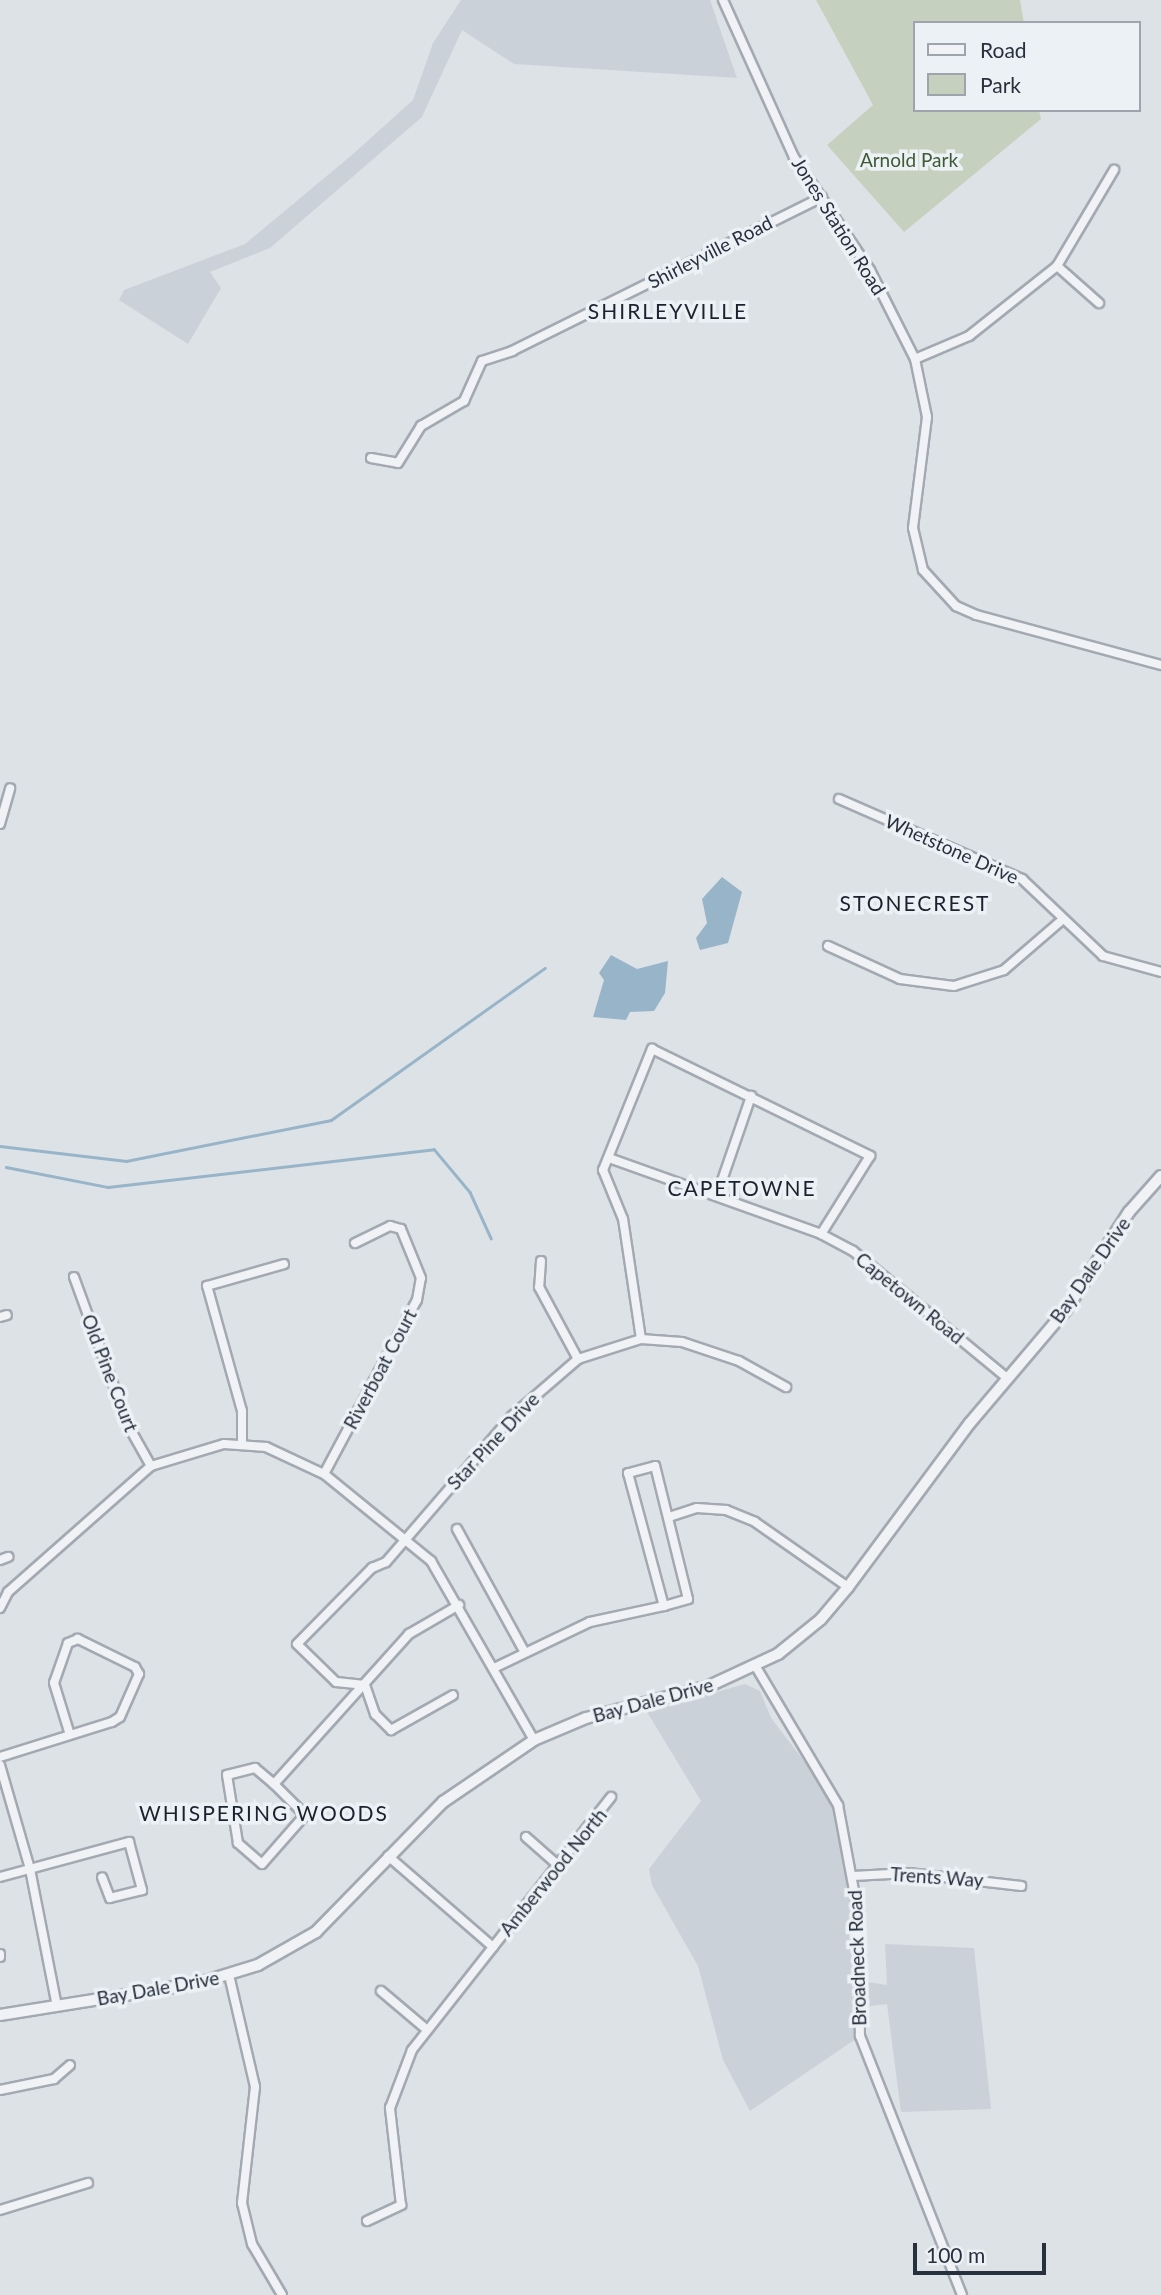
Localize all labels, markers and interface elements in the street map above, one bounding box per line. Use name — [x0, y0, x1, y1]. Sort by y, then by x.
legend — [912, 21, 1140, 112]
text: Road — [980, 37, 1027, 62]
text: Park — [980, 72, 1021, 97]
park label: Arnold Park — [860, 149, 958, 171]
street label: Jones Station Road — [787, 153, 891, 299]
street label: Shirleyville Road — [644, 211, 776, 293]
district label: SHIRLEYVILLE — [589, 298, 747, 324]
street label: Whetstone Drive — [882, 809, 1022, 889]
district label: STONECREST — [841, 890, 989, 916]
district label: CAPETOWNE — [669, 1175, 815, 1201]
street label: Bay Dale Drive — [1045, 1213, 1135, 1327]
street label: Capetown Road — [851, 1247, 969, 1349]
street label: Riverboat Court — [339, 1305, 421, 1433]
street label: Old Pine Court — [77, 1311, 143, 1435]
street label: Star Pine Drive — [442, 1388, 544, 1494]
street label: Bay Dale Drive — [590, 1673, 716, 1727]
district label: WHISPERING WOODS — [141, 1800, 387, 1826]
street label: Amberwood North — [495, 1804, 611, 1940]
street label: Trents Way — [889, 1862, 985, 1892]
street label: Broadneck Road — [843, 1890, 871, 2026]
street label: Bay Dale Drive — [95, 1966, 221, 2010]
scale bar — [916, 2228, 1049, 2272]
text: 100 m — [926, 2242, 985, 2267]

